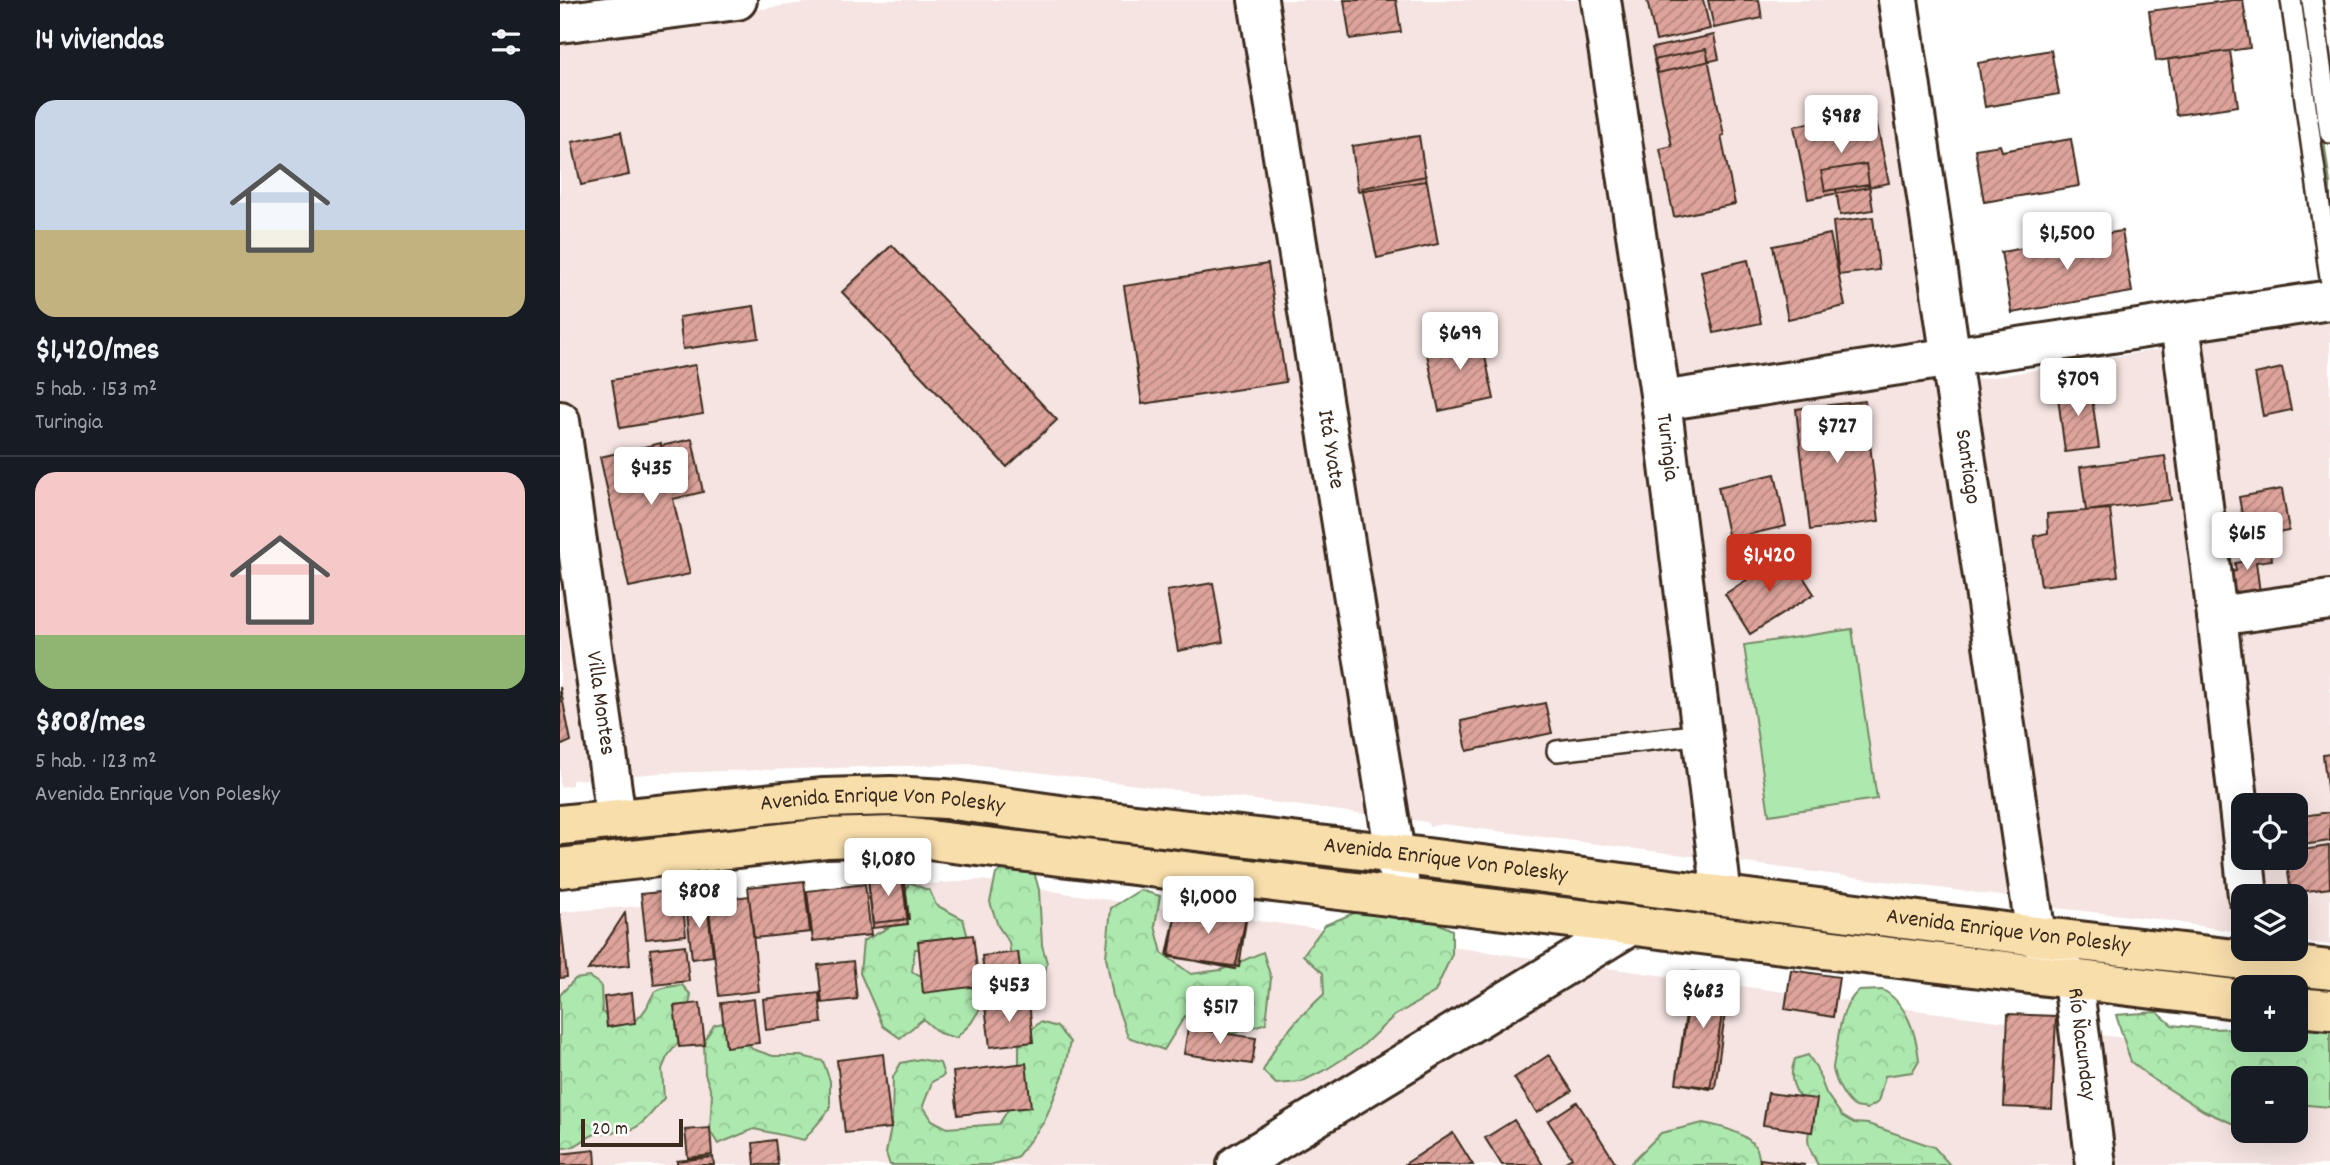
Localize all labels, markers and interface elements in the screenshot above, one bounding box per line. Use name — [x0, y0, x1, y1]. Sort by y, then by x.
text: 14 viviendas — [35, 21, 165, 64]
icon: filters — [487, 23, 525, 61]
pin: $988 — [1800, 96, 1882, 155]
text: $988 — [1821, 101, 1861, 134]
icon: home — [217, 145, 343, 271]
pin: $1,500 — [2010, 212, 2124, 272]
text: $1,500 — [2039, 218, 2095, 251]
pin: $699 — [1419, 312, 1501, 372]
text: $699 — [1438, 318, 1482, 351]
text: $1,420/mes — [35, 331, 159, 374]
pin: $709 — [2037, 358, 2119, 418]
text: $709 — [2056, 364, 2100, 397]
text: 5 hab. · 153 m² — [35, 374, 157, 407]
pin: $727 — [1796, 406, 1878, 465]
text: Turingia — [35, 407, 103, 440]
street label: Itá Yvate — [1307, 407, 1353, 491]
text: $727 — [1817, 411, 1857, 444]
street label: Turingia — [1646, 412, 1687, 484]
street label: Santiago — [1945, 427, 1989, 507]
pin: $435 — [610, 448, 692, 507]
text: $435 — [630, 453, 672, 486]
pin: $615 — [2206, 512, 2288, 572]
icon: home — [217, 517, 343, 643]
text: $615 — [2228, 518, 2266, 551]
pin: $1,420 — [1712, 534, 1826, 594]
text: $1,420 — [1742, 540, 1796, 573]
street label: Villa Montes — [576, 649, 623, 758]
text: $808/mes — [35, 703, 146, 746]
text: 5 hab. · 123 m² — [35, 746, 157, 779]
text: Avenida Enrique Von Polesky — [35, 779, 280, 812]
street label: Avenida Enrique Von Polesky — [759, 779, 1008, 824]
map controls — [2231, 793, 2308, 1143]
button: locate — [2231, 793, 2308, 870]
street label: Avenida Enrique Von Polesky — [1322, 829, 1570, 892]
pin: $1,080 — [831, 838, 945, 898]
text: $1,080 — [860, 844, 916, 877]
pin: $808 — [658, 870, 740, 930]
text: $808 — [678, 876, 720, 909]
pin: $1,000 — [1151, 876, 1265, 936]
text: $1,000 — [1179, 882, 1237, 915]
button: layers — [2231, 884, 2308, 961]
street label: Avenida Enrique Von Polesky — [1884, 900, 2133, 963]
pin: $453 — [968, 964, 1050, 1024]
text: $453 — [988, 970, 1030, 1003]
pin: $683 — [1662, 970, 1744, 1030]
button: + — [2231, 975, 2308, 1052]
text: $683 — [1682, 976, 1724, 1009]
pin: $517 — [1179, 986, 1261, 1046]
street label: Río Ñacunday — [2057, 986, 2104, 1103]
text: $517 — [1202, 992, 1238, 1025]
button: − — [2231, 1066, 2308, 1143]
scale bar — [581, 1116, 682, 1148]
text: 20 m — [592, 1117, 628, 1144]

